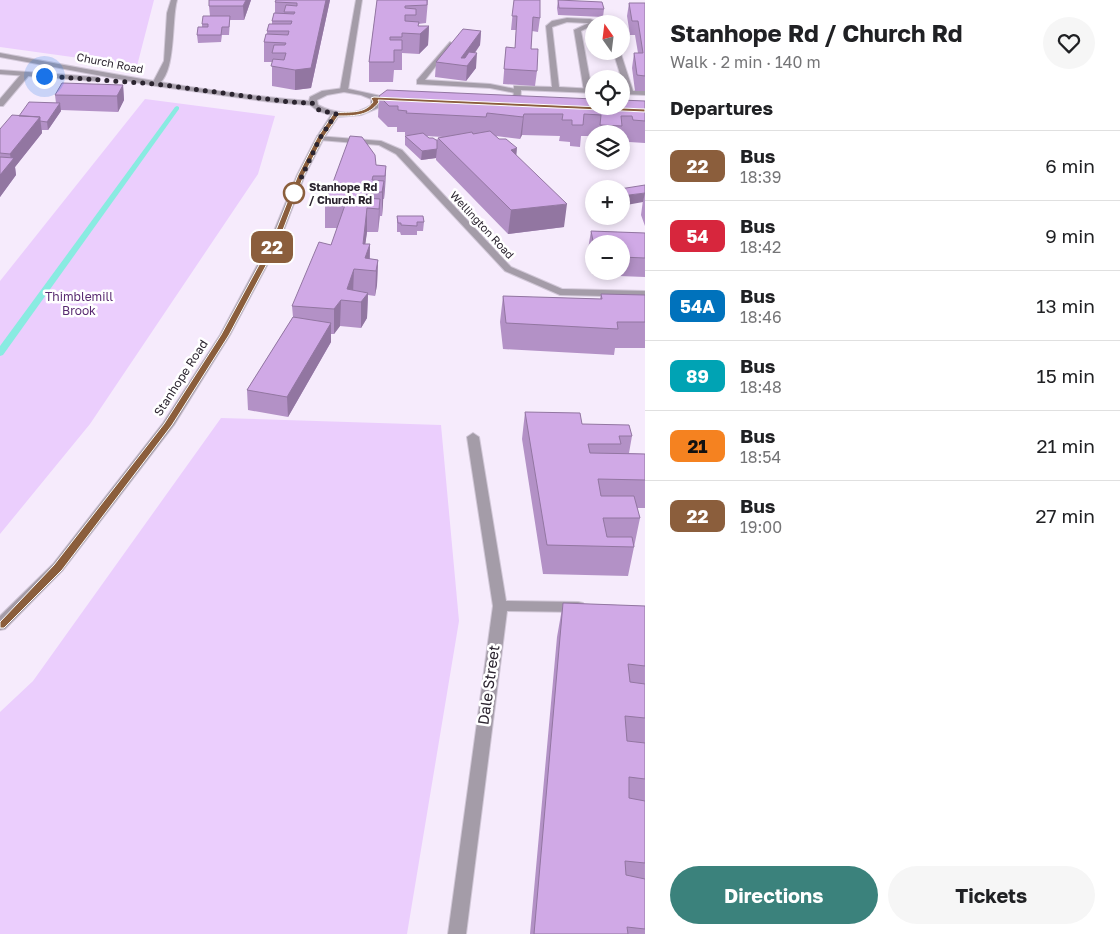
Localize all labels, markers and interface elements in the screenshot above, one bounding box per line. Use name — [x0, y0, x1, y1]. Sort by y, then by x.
north arrow — [585, 15, 630, 60]
map controls — [585, 15, 630, 280]
button: heart — [1043, 17, 1095, 69]
text: Stanhope Rd / Church Rd — [670, 18, 963, 47]
street label: Church Road — [76, 50, 144, 75]
text: Walk · 2 min · 140 m — [670, 52, 821, 72]
your location — [32, 64, 57, 89]
button: locate — [585, 70, 630, 115]
text: Departures — [670, 96, 773, 119]
button: layers — [585, 125, 630, 170]
text: Bus — [740, 144, 775, 167]
text: 6 min — [1045, 154, 1095, 177]
text: 22 — [687, 155, 708, 177]
text: 18:39 — [740, 167, 781, 187]
place label: Stanhope Rd / Church Rd — [309, 180, 377, 206]
button: + — [585, 180, 630, 225]
marker: Stanhope Rd / Church Rd — [283, 182, 305, 204]
street label: Wellington Road — [448, 188, 517, 261]
text: Bus — [740, 214, 775, 237]
text: 9 min — [1045, 224, 1095, 247]
text: 54 — [686, 225, 709, 247]
line badge: 22 — [250, 231, 294, 263]
button: − — [585, 235, 630, 280]
text: 22 — [261, 236, 283, 258]
text: 18:42 — [740, 237, 781, 257]
text: Bus — [740, 284, 775, 307]
park label: Thimblemill Brook — [45, 289, 113, 318]
text: 13 min — [1036, 294, 1095, 317]
text: 54A — [680, 295, 715, 317]
text: 18:46 — [740, 307, 782, 327]
street label: Stanhope Road — [150, 337, 211, 419]
text: Bus — [740, 354, 775, 377]
text: 15 min — [1036, 364, 1095, 387]
text: 89 — [686, 365, 709, 387]
text: 18:48 — [740, 377, 782, 397]
text: Bus — [740, 424, 775, 447]
text: 21 min — [1036, 434, 1095, 457]
text: 21 — [687, 435, 708, 457]
text: 18:54 — [740, 447, 781, 467]
text: Bus — [740, 494, 775, 517]
text: 27 min — [1036, 504, 1095, 527]
text: 22 — [687, 505, 708, 527]
text: 19:00 — [740, 517, 782, 537]
street label: Dale Street — [473, 644, 503, 726]
button: Directions — [670, 866, 878, 924]
button: Tickets — [888, 866, 1095, 924]

